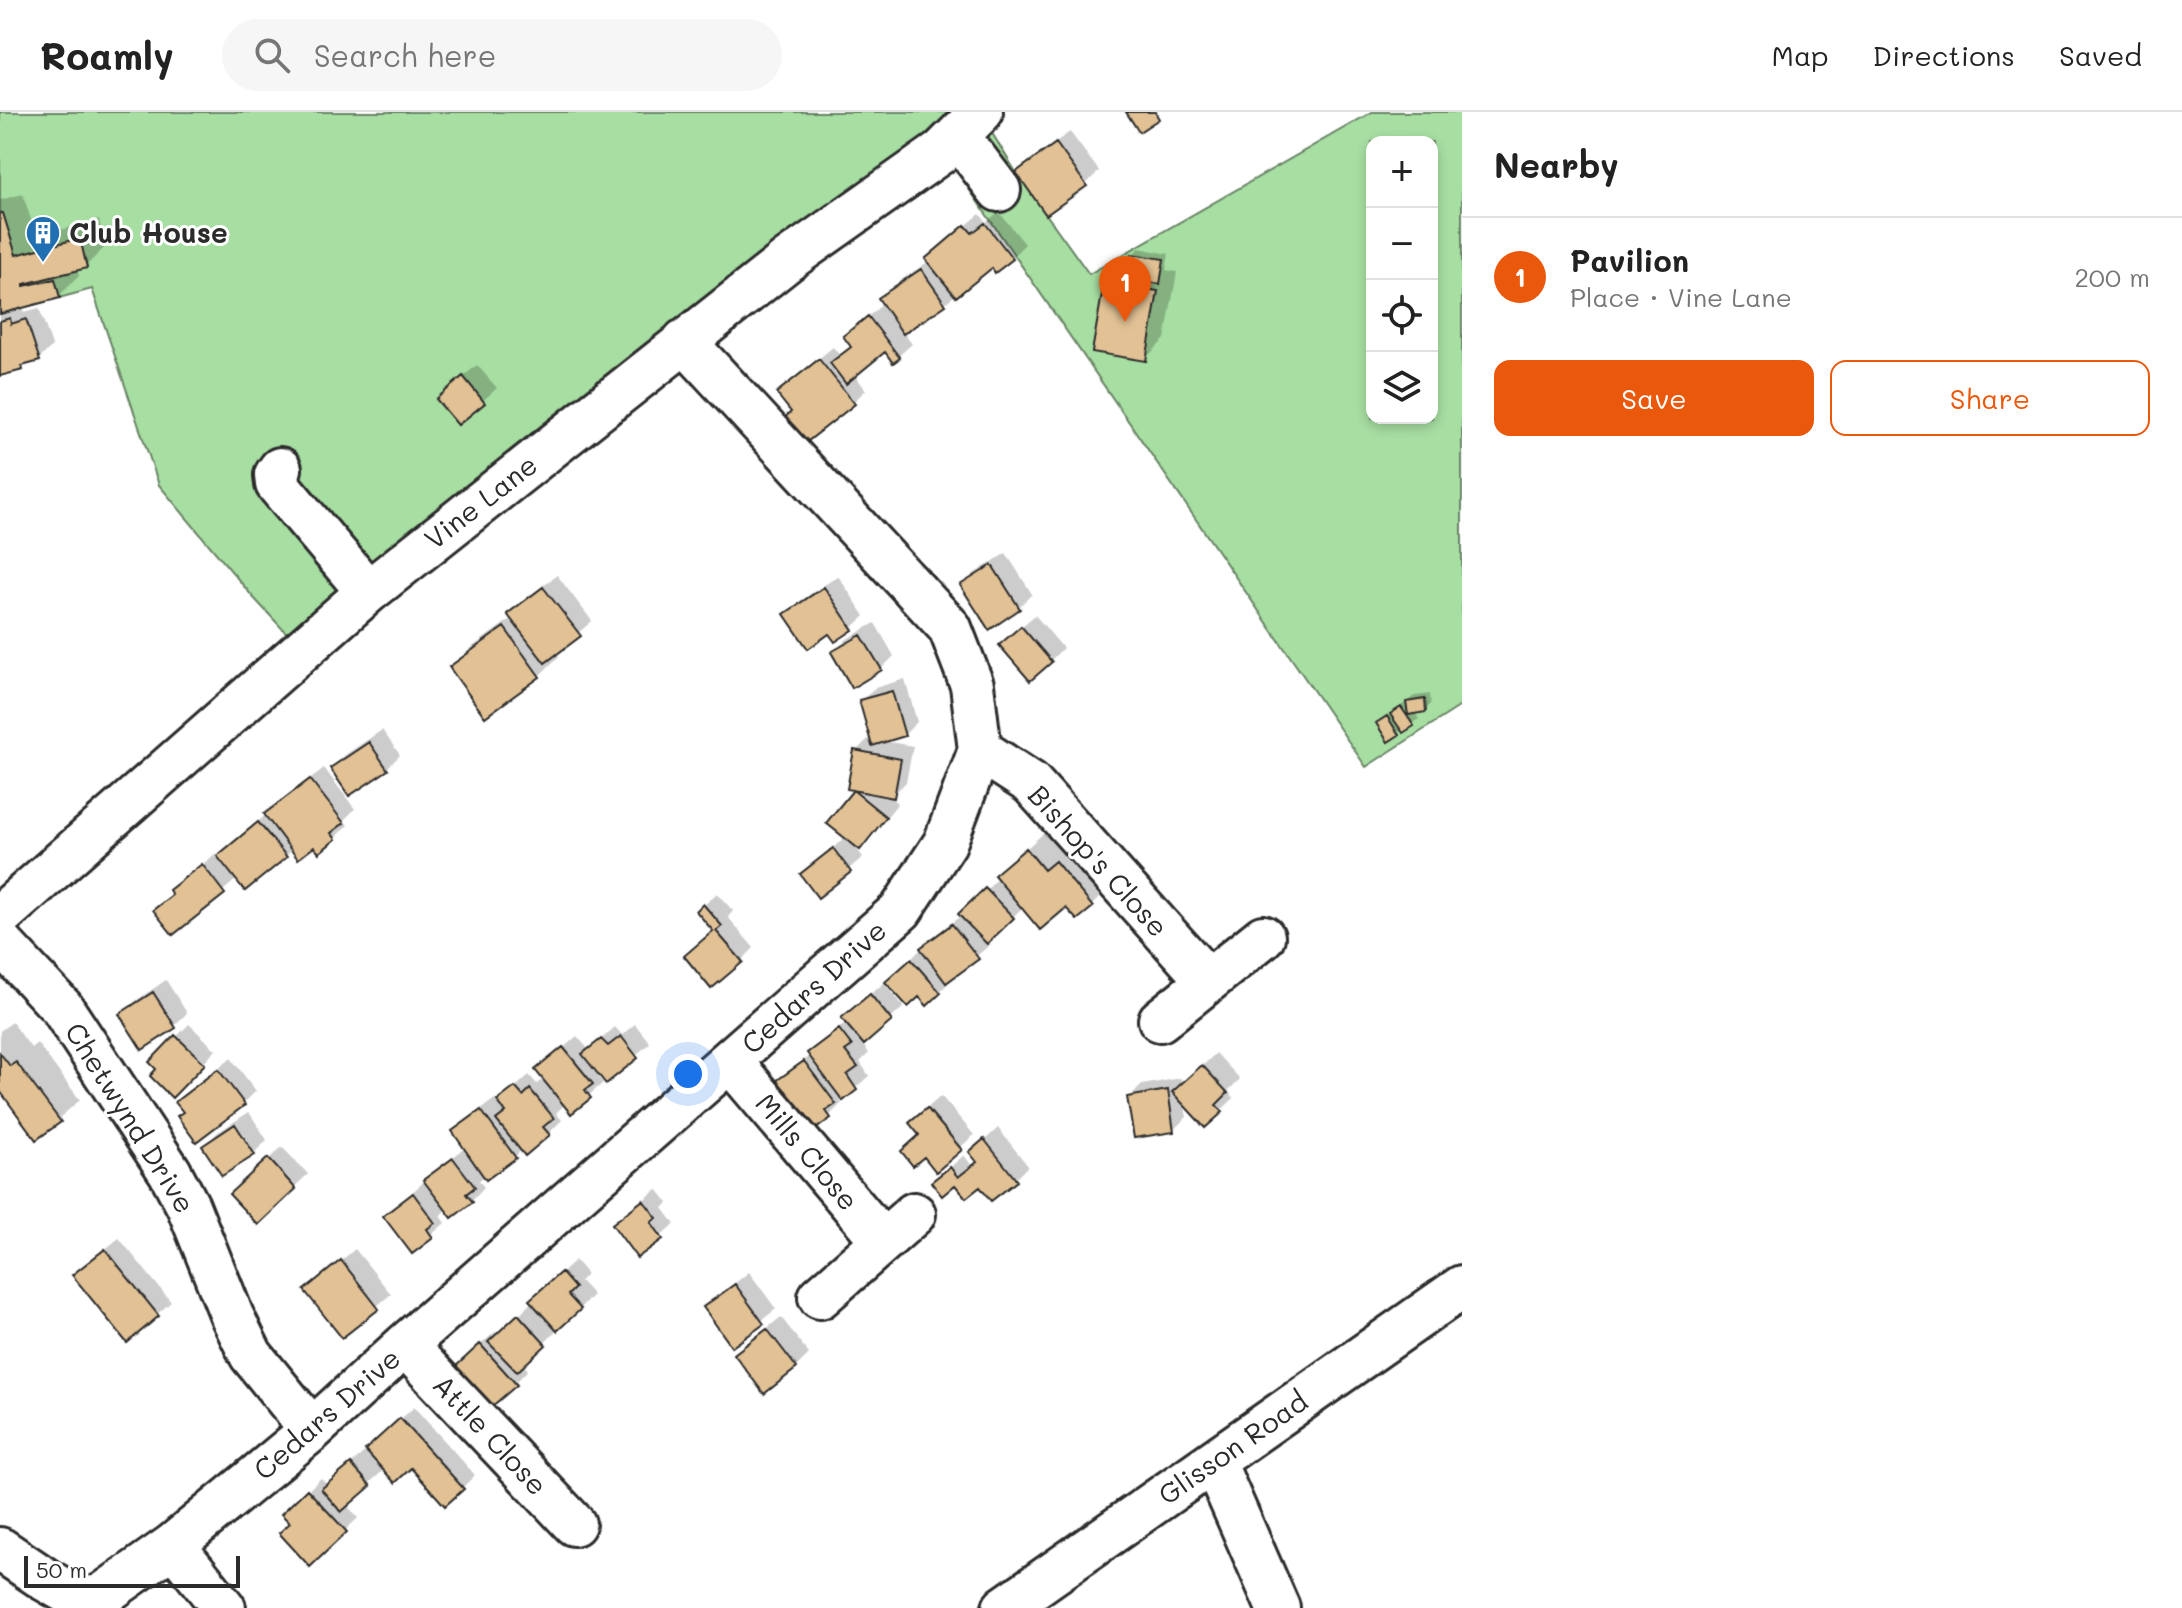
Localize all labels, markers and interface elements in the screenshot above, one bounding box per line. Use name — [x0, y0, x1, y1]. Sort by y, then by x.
search box — [222, 19, 782, 91]
text: Roamly — [40, 30, 174, 80]
icon: search — [250, 33, 294, 77]
text: Search here — [314, 35, 496, 75]
text: Map — [1772, 37, 1829, 73]
text: Directions — [1873, 37, 2015, 73]
text: Saved — [2059, 37, 2142, 73]
map controls — [1366, 136, 1438, 424]
button: + — [1366, 136, 1438, 208]
text: Nearby — [1494, 142, 1619, 187]
button: − — [1366, 208, 1438, 280]
building icon: Club House — [24, 214, 62, 264]
place label: Club House — [69, 214, 228, 250]
text: Pavilion — [1570, 240, 1689, 280]
pin: 1 — [1099, 256, 1151, 322]
text: 1 — [1514, 260, 1526, 294]
text: 200 m — [2074, 260, 2150, 294]
button: locate — [1366, 280, 1438, 352]
text: Place · Vine Lane — [1570, 280, 1792, 314]
button: layers — [1366, 352, 1438, 424]
button: Save — [1494, 360, 1814, 436]
button: Share — [1830, 360, 2150, 436]
street label: Vine Lane — [417, 446, 544, 556]
street label: Bishop's Close — [1021, 777, 1177, 944]
street label: Cedars Drive — [733, 912, 893, 1061]
street label: Chetwynd Drive — [58, 1015, 204, 1219]
your location — [668, 1054, 708, 1094]
street label: Mills Close — [748, 1085, 867, 1217]
street label: Cedars Drive — [245, 1340, 407, 1487]
street label: Attle Close — [426, 1366, 556, 1502]
street label: Glisson Road — [1151, 1382, 1314, 1512]
scale bar — [24, 1552, 240, 1588]
text: 50 m — [36, 1555, 87, 1584]

